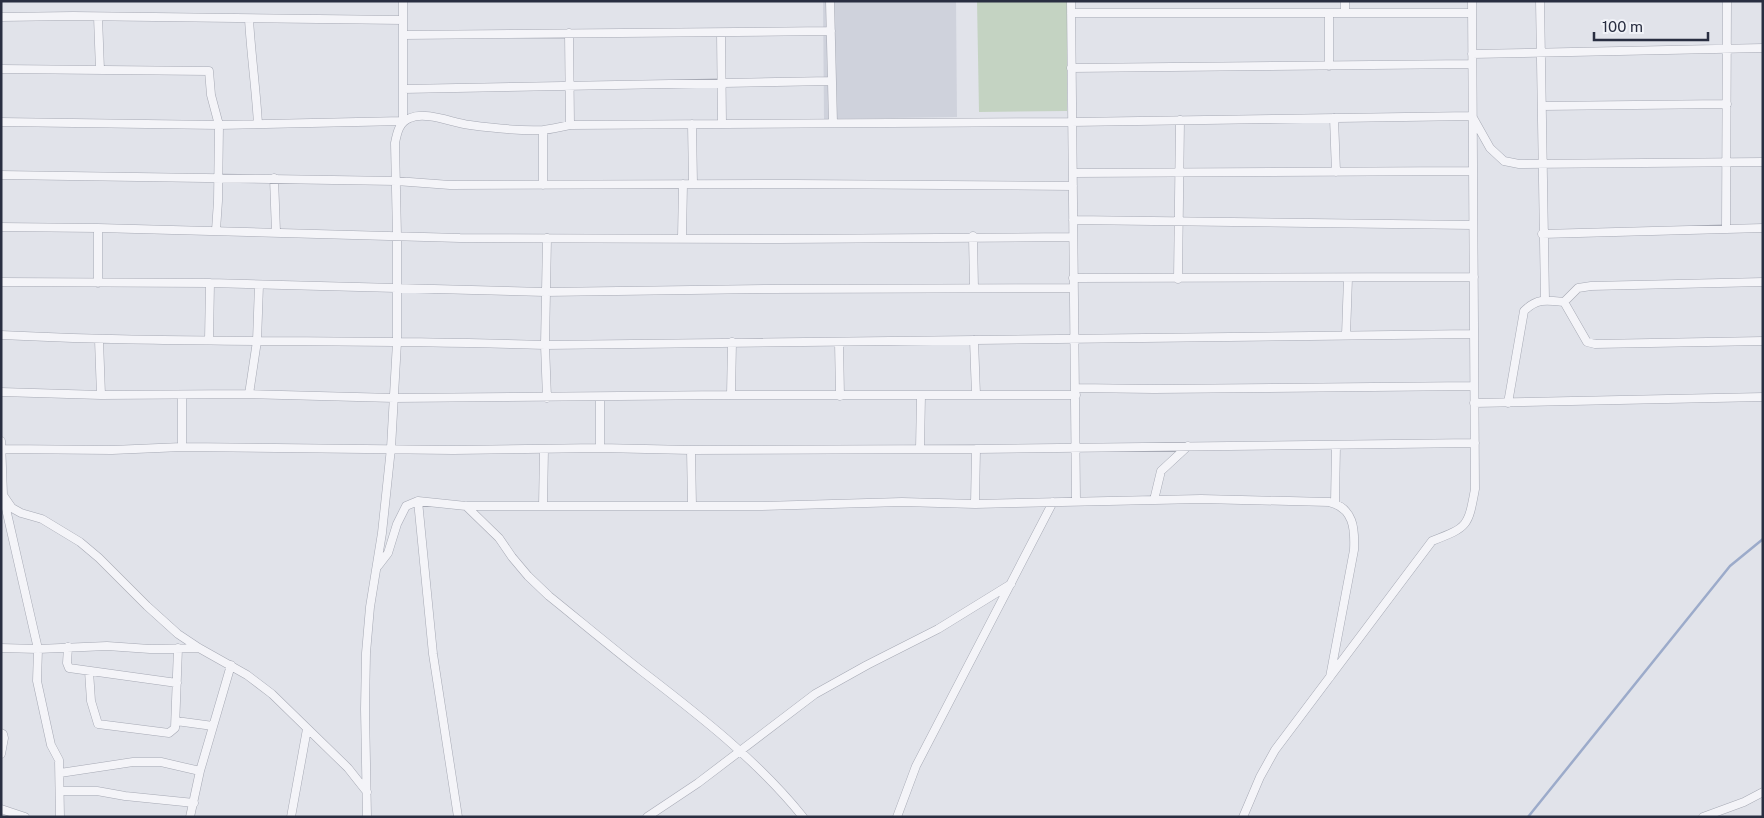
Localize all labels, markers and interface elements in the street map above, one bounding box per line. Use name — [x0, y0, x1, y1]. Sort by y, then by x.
scale bar — [1594, 10, 1708, 42]
text: 100 m — [1602, 18, 1643, 35]

